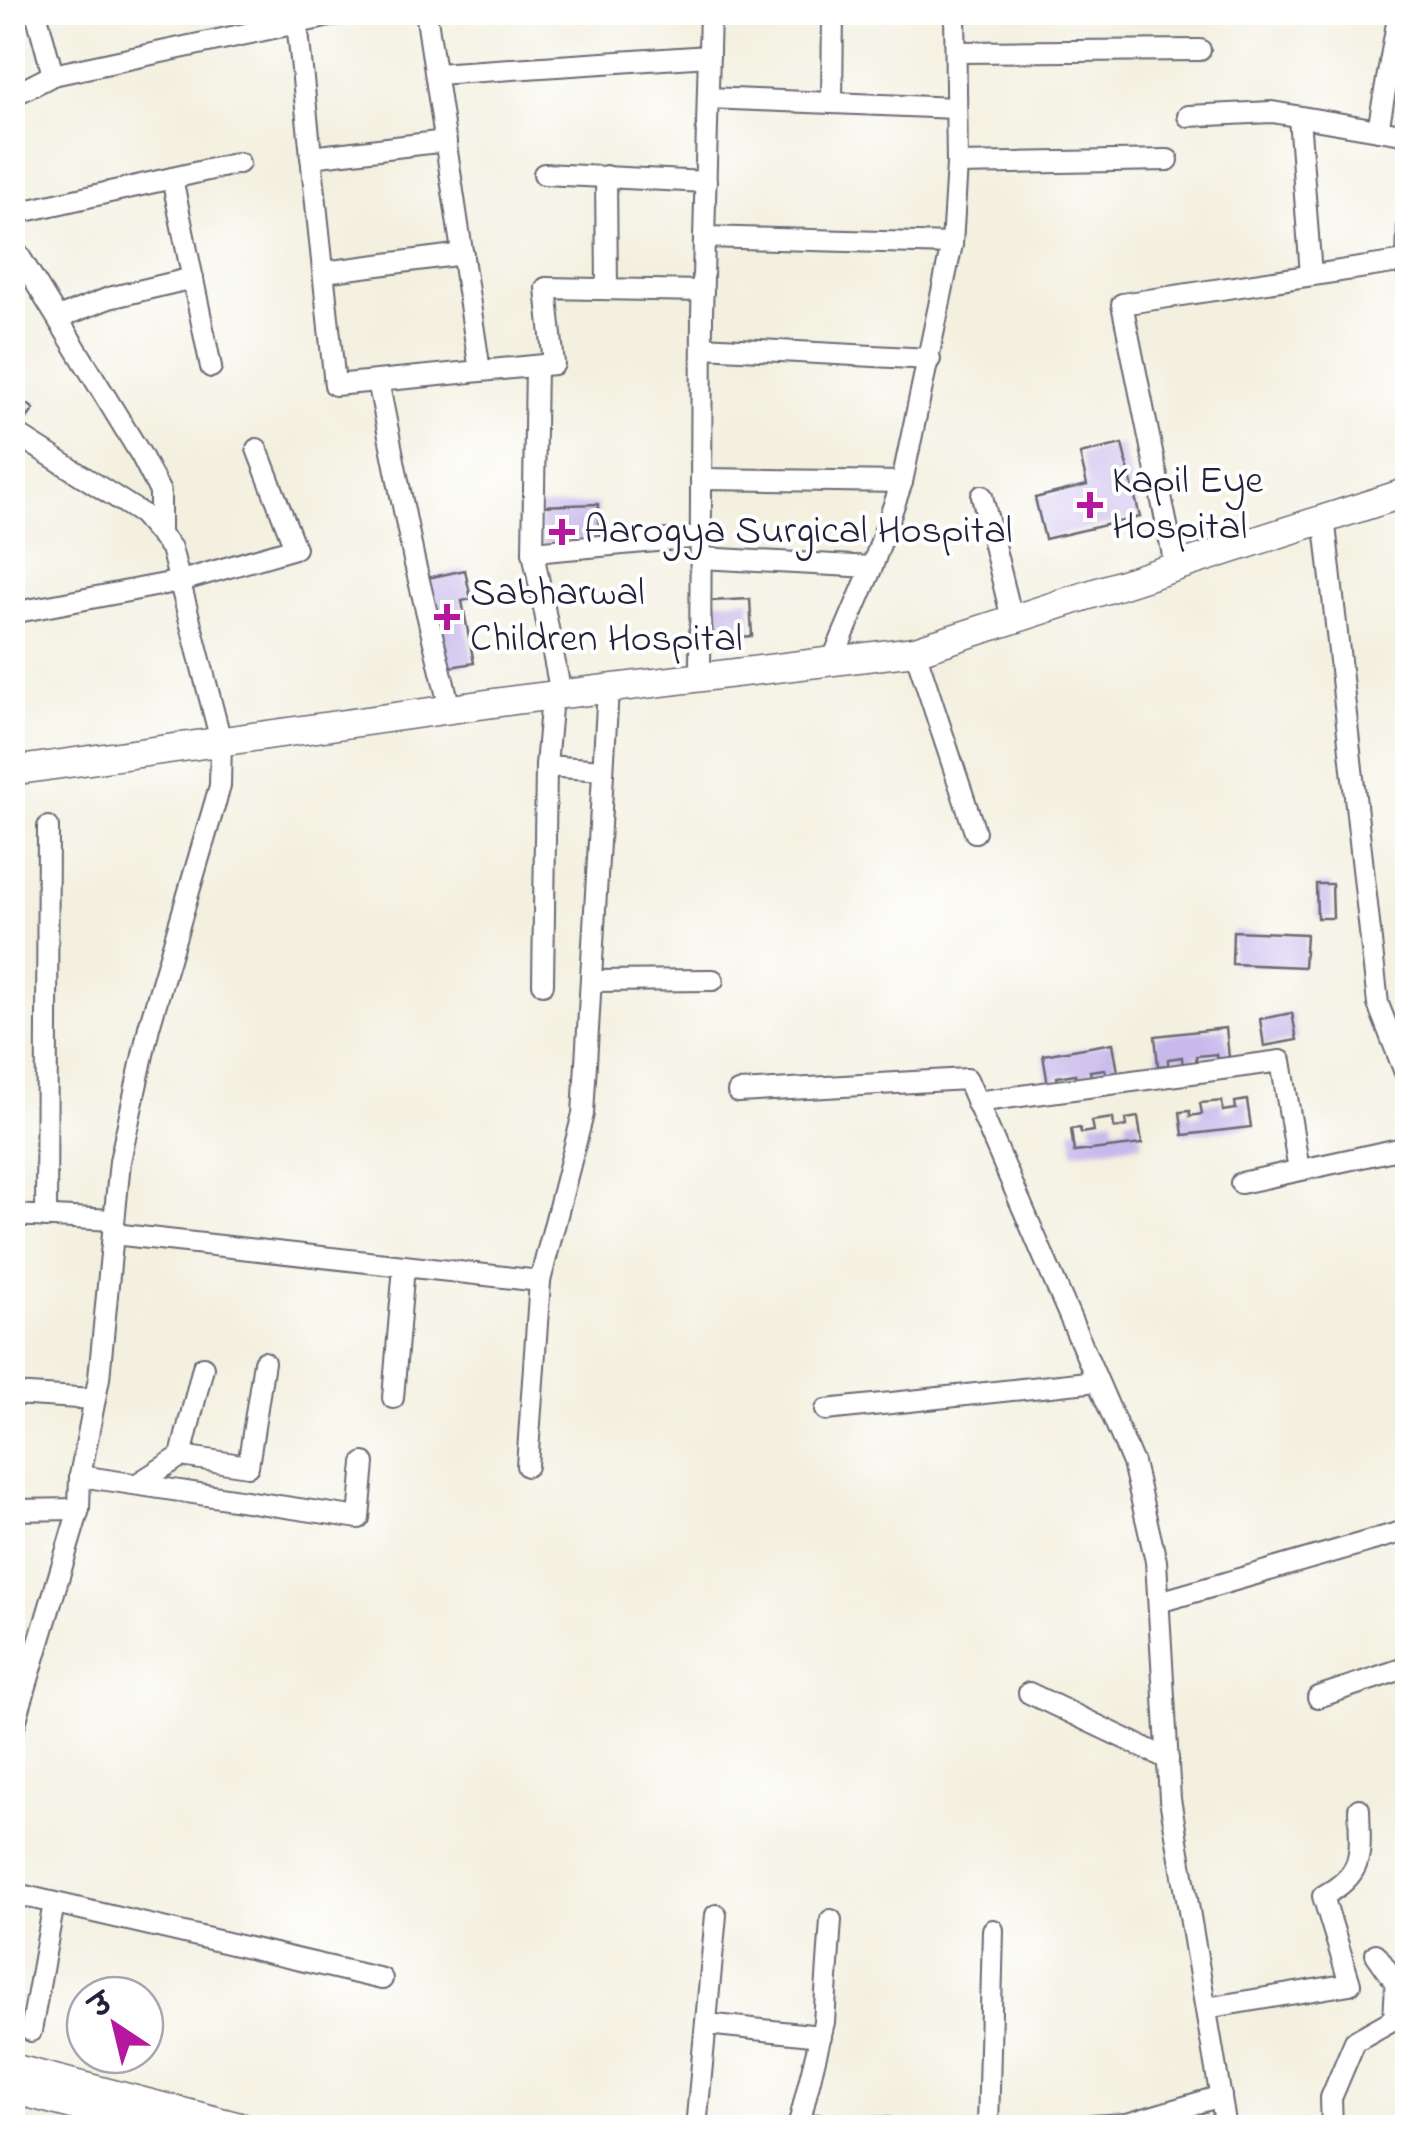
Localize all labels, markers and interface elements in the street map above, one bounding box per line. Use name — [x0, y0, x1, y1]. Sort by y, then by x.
place label: Kapil Eye Hospital — [1112, 453, 1263, 558]
marker: Kapil Eye Hospital — [1077, 492, 1103, 518]
place label: Aarogya Surgical Hospital — [584, 503, 1013, 562]
marker: Aarogya Surgical Hospital — [549, 519, 575, 545]
place label: Sabharwal Children Hospital — [470, 565, 743, 670]
marker: Sabharwal Children Hospital — [434, 604, 460, 630]
north arrow — [65, 1975, 165, 2075]
text: उ — [81, 1984, 124, 2031]

